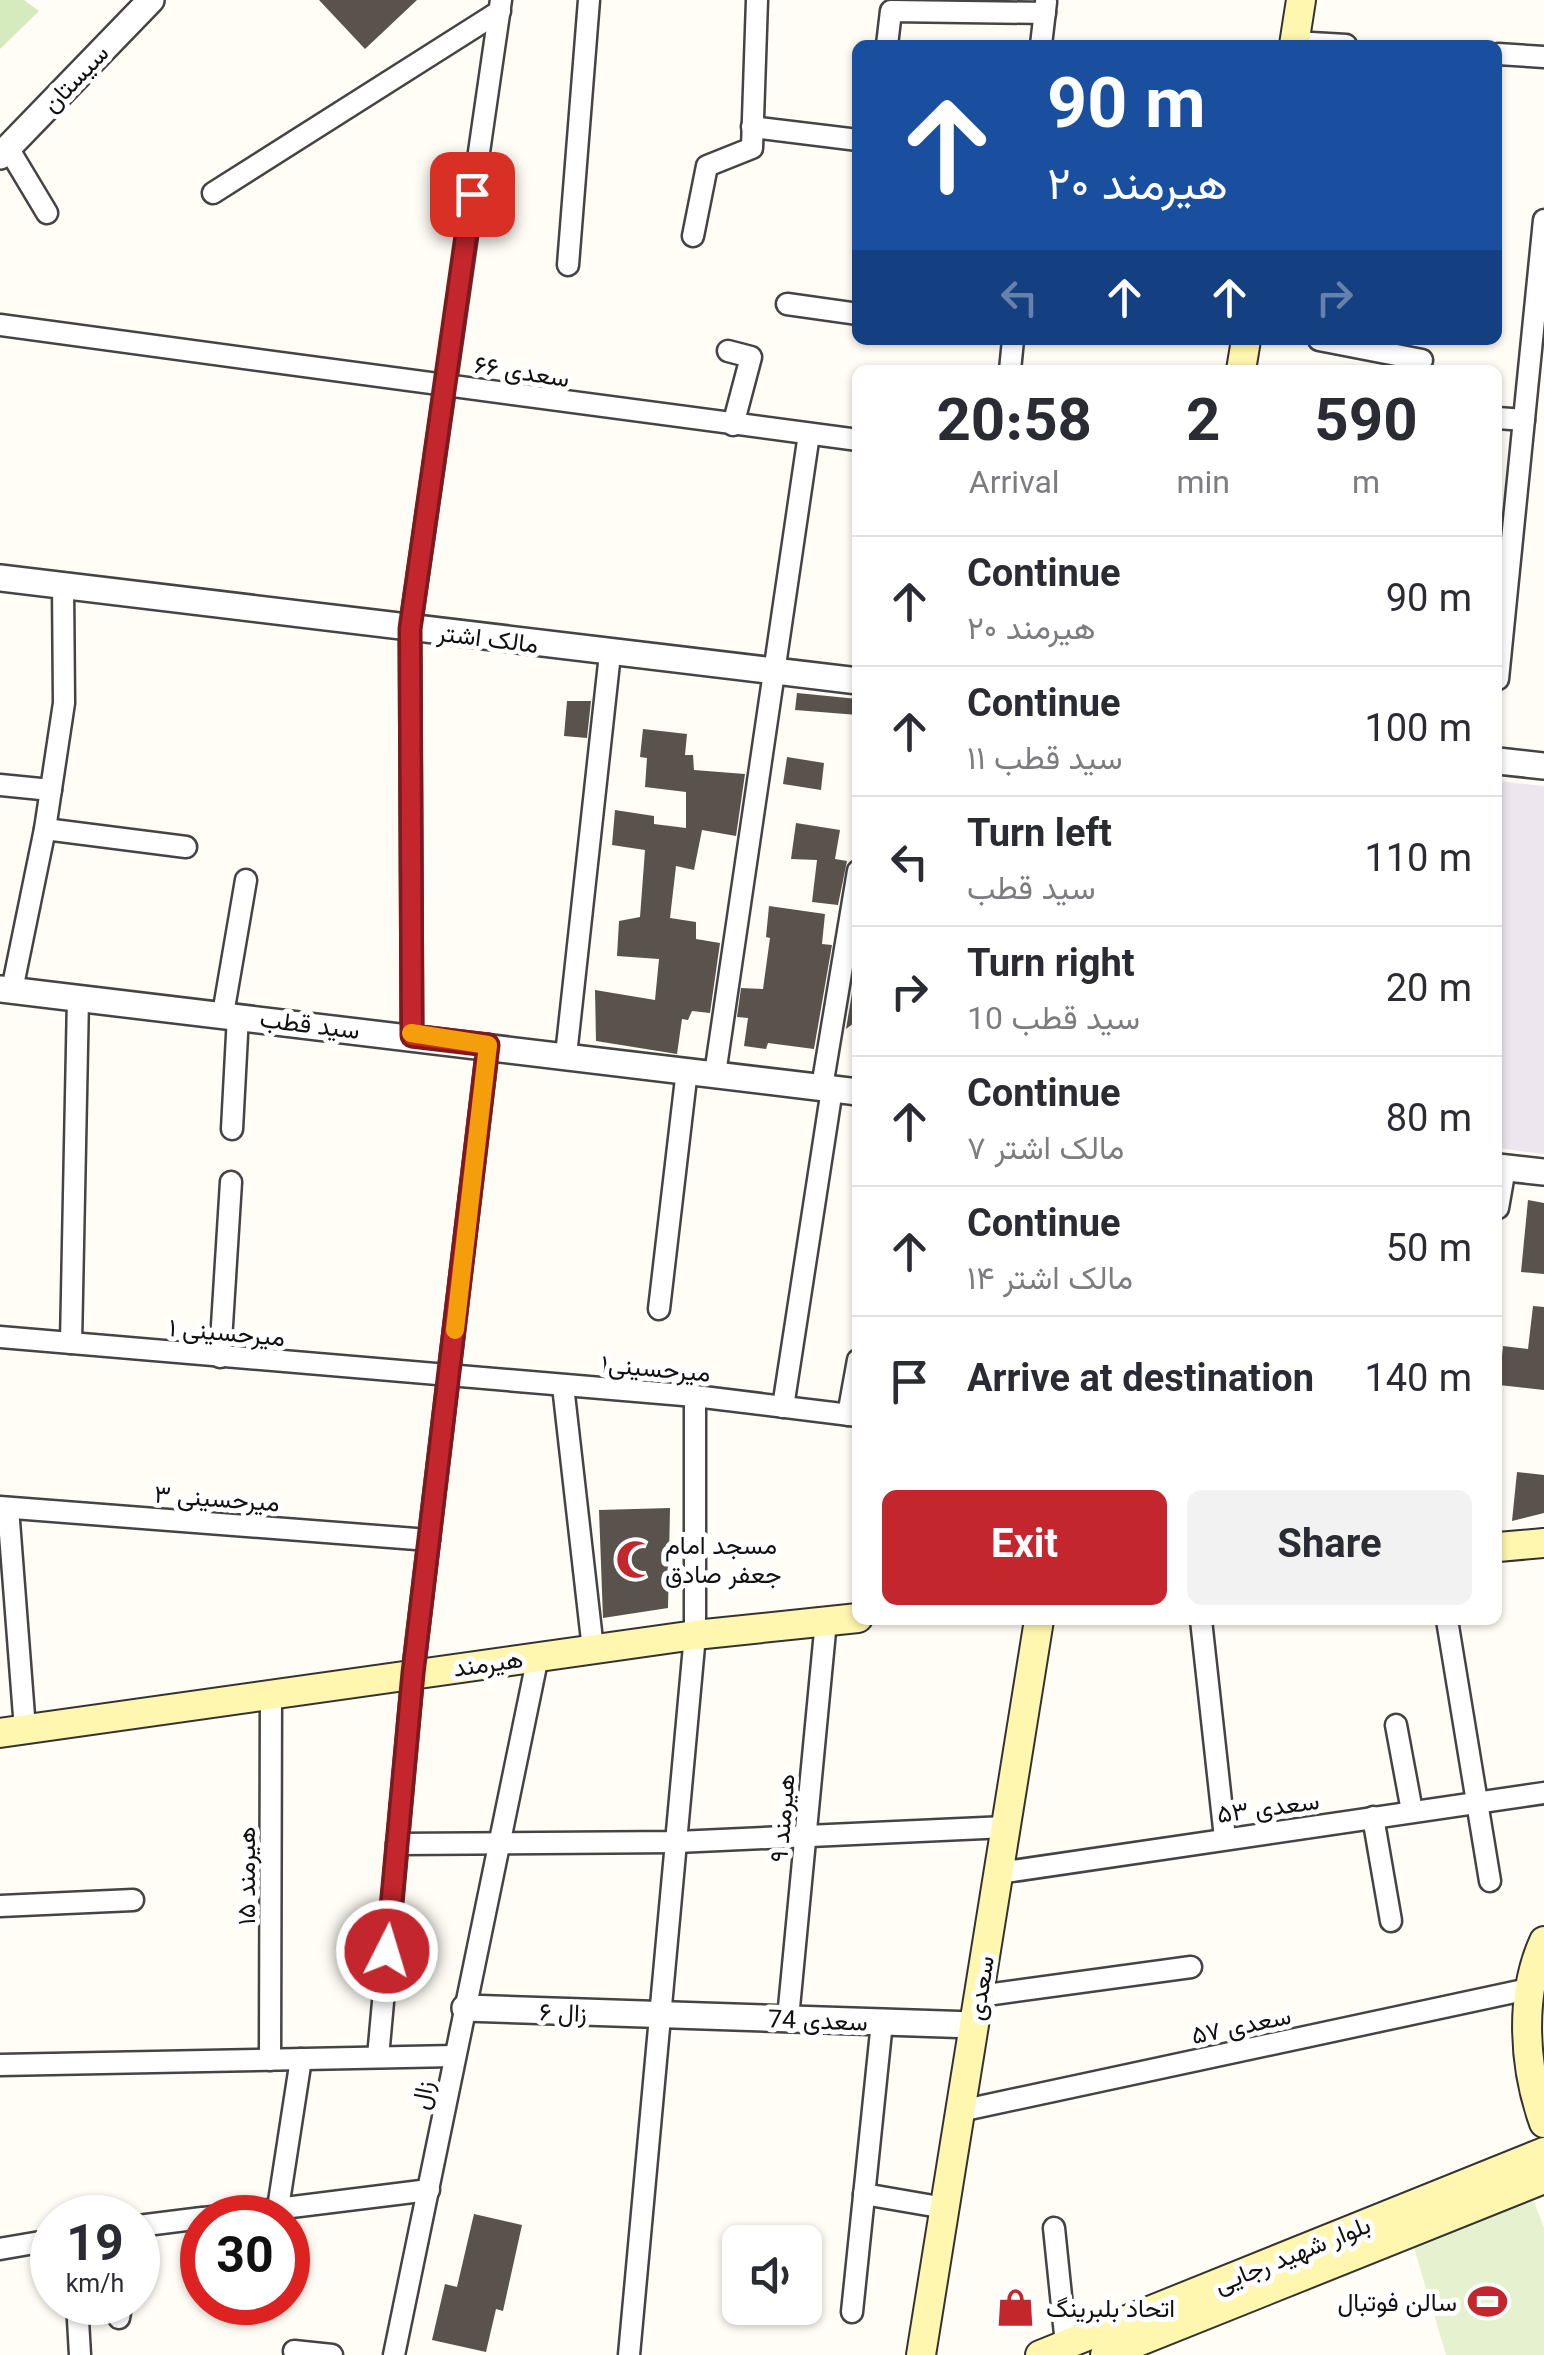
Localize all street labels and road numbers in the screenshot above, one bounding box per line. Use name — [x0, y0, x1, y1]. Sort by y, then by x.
street label: سیستان — [34, 36, 120, 123]
street label: سعدی ۶۶ — [471, 347, 572, 400]
street label: مالک اشتر — [434, 615, 540, 666]
street label: سید قطب — [258, 1001, 362, 1052]
street label: میرحسینی ۱ — [167, 1310, 286, 1359]
street label: میرحسینی۱ — [599, 1346, 712, 1395]
street label: میرحسینی ۳ — [153, 1477, 281, 1524]
street label: هیرمند — [451, 1641, 526, 1690]
street label: هیرمند ۹ — [761, 1772, 808, 1864]
street label: سعدی ۵۳ — [1215, 1783, 1322, 1836]
street label: هیرمند ۱۵ — [229, 1827, 268, 1925]
street label: سعدی — [958, 1953, 1007, 2024]
street label: زال ۶ — [538, 1994, 587, 2035]
street label: سعدی ۵۷ — [1188, 1998, 1295, 2057]
street label: سعدی 74 — [767, 2001, 868, 2044]
street label: زال — [403, 2078, 446, 2113]
street label: بلوار شهید رجایی — [1209, 2207, 1377, 2306]

